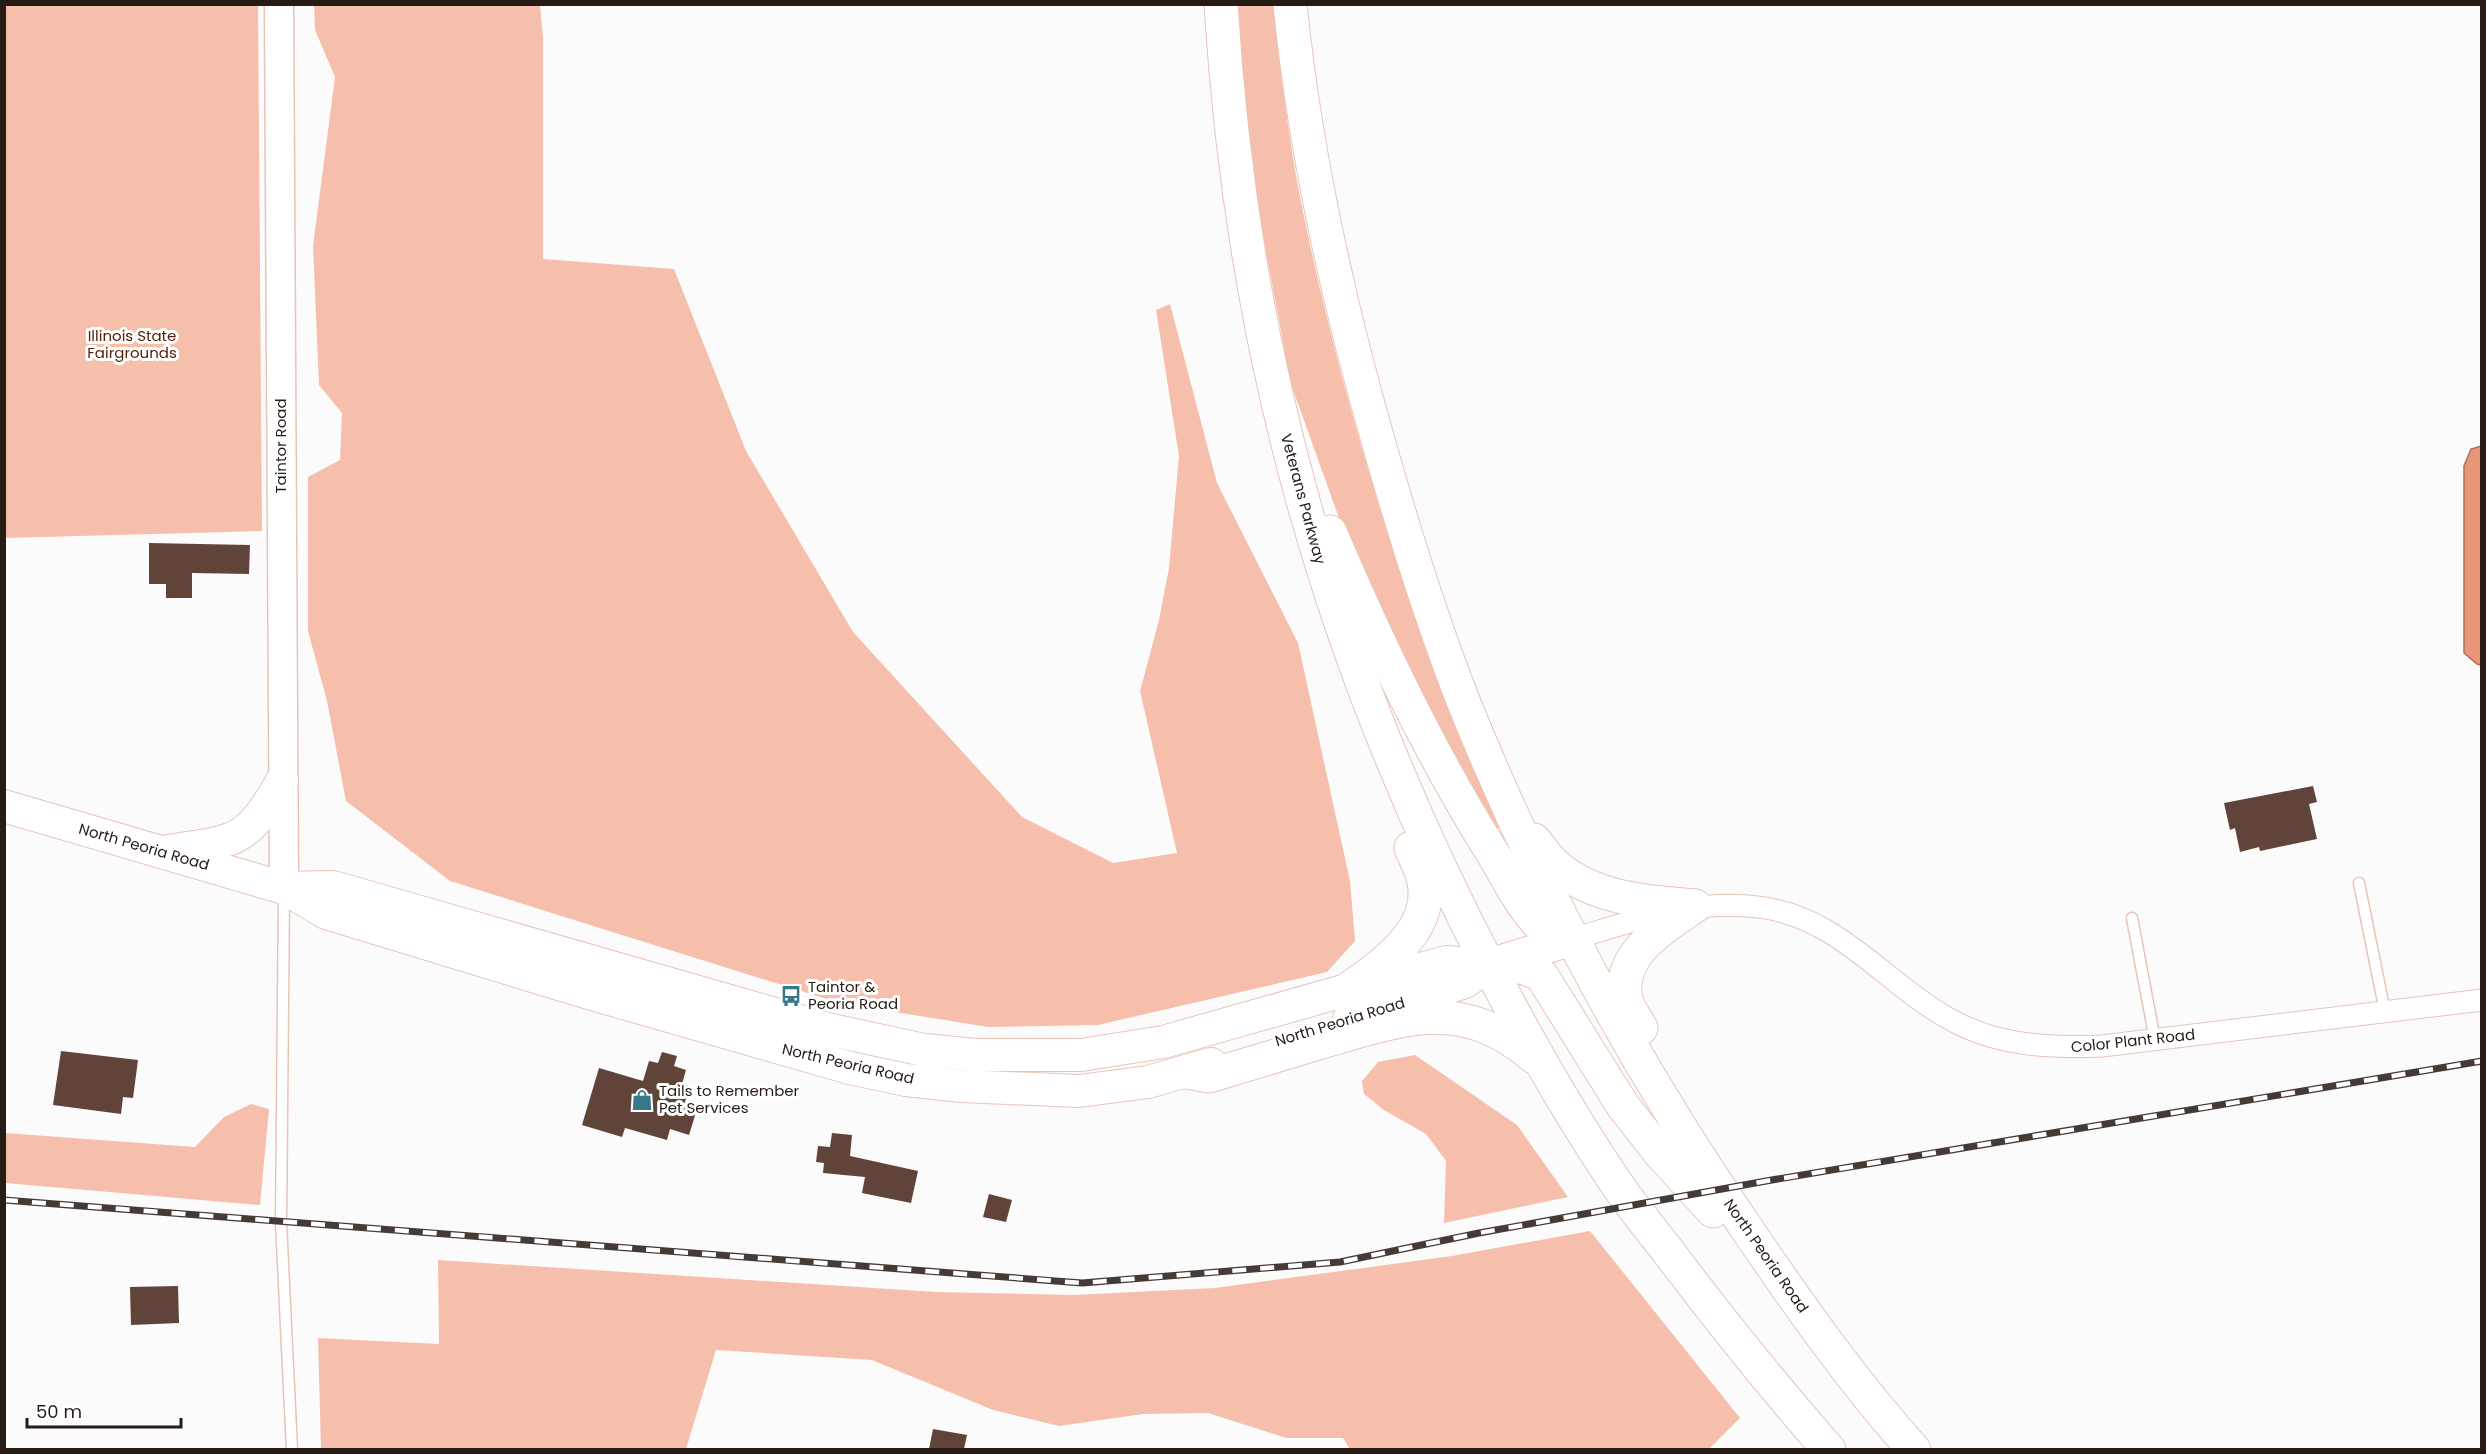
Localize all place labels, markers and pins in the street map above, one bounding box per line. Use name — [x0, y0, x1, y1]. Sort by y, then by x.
place label: Taintor & Peoria Road — [808, 976, 898, 1014]
bus stop icon: Taintor & Peoria Road — [779, 984, 803, 1008]
place label: Tails to Remember Pet Services — [659, 1080, 800, 1118]
shop icon: Tails to Remember Pet Services — [630, 1088, 654, 1112]

